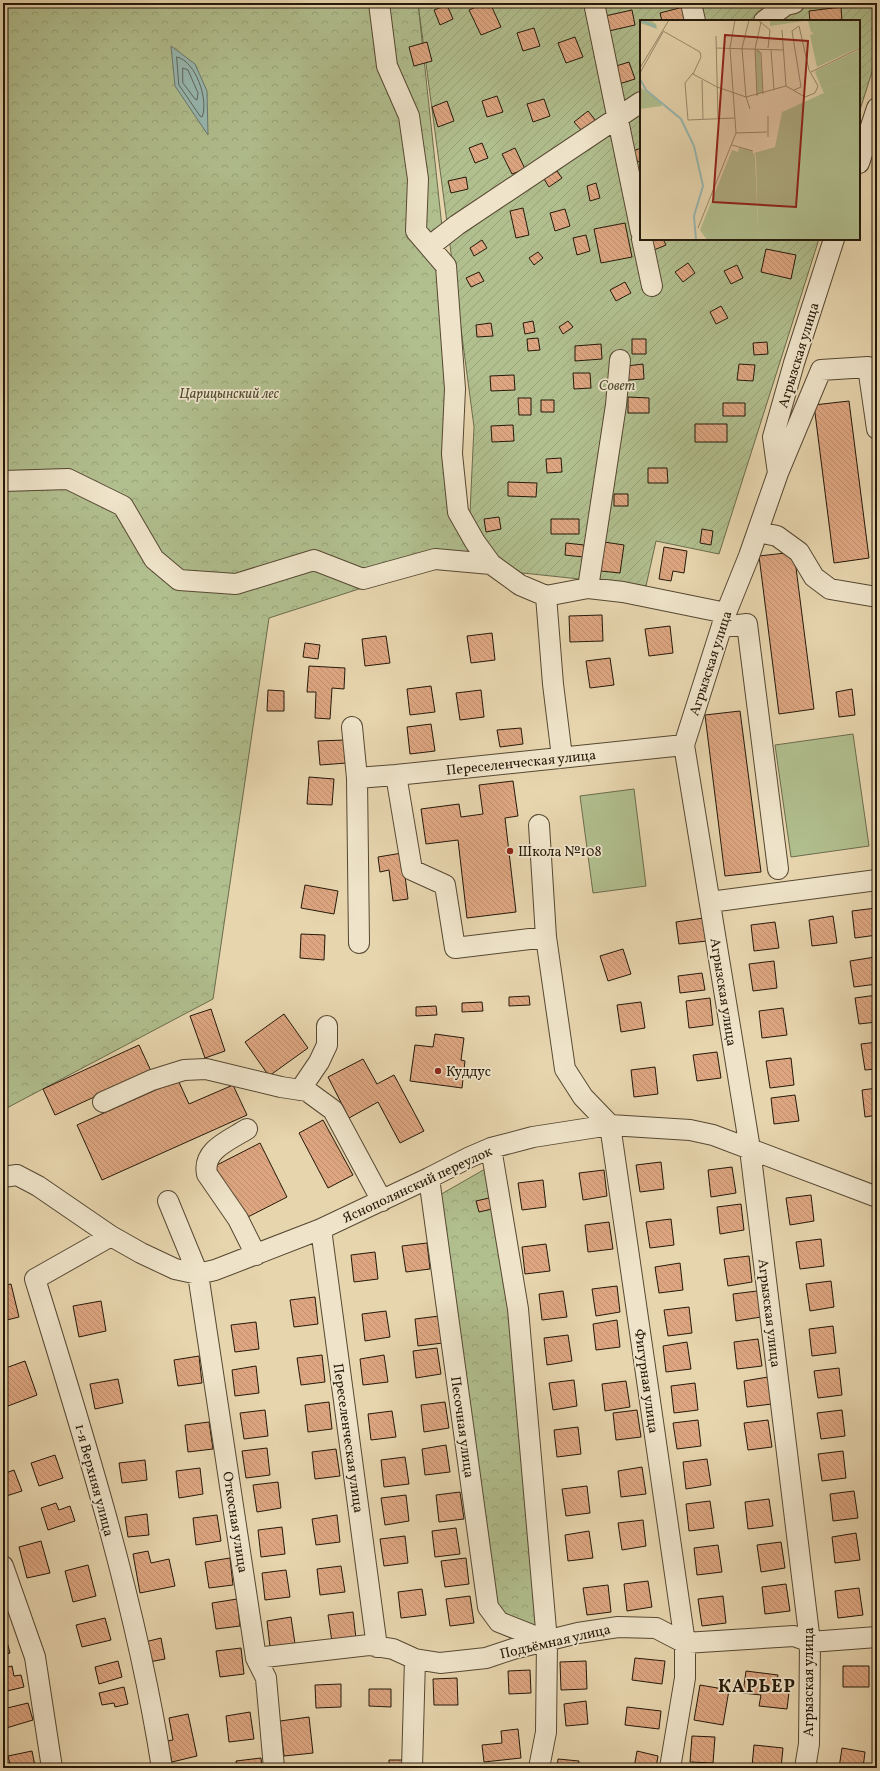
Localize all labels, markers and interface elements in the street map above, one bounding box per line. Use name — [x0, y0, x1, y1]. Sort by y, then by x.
inset map — [640, 20, 860, 240]
street label: Агрызская улица — [774, 300, 825, 410]
park label: Совет — [599, 377, 636, 396]
park label: Царицынский лес — [179, 385, 279, 404]
street label: Агрызская улица — [686, 609, 737, 718]
street label: Переселенческая улица — [445, 746, 597, 781]
place label: Школа №108 — [518, 843, 602, 862]
marker: Школа №108 — [505, 846, 515, 856]
street label: Агрызская улица — [705, 937, 740, 1048]
place label: Куддус — [446, 1063, 491, 1082]
marker: Куддус — [433, 1066, 443, 1076]
street label: Яснополянский переулок — [340, 1142, 496, 1228]
street label: Агрызская улица — [752, 1258, 785, 1369]
street label: Фигурная улица — [629, 1328, 662, 1435]
street label: Переселенческая улица — [328, 1362, 367, 1514]
street label: Песочная улица — [445, 1375, 478, 1479]
street label: 1-я Верхняя улица — [69, 1422, 118, 1539]
street label: Откосная улица — [217, 1470, 252, 1574]
street label: Подъёмная улица — [498, 1620, 613, 1664]
street label: Агрызская улица — [800, 1627, 819, 1737]
district label: КАРЬЕР — [718, 1675, 796, 1700]

